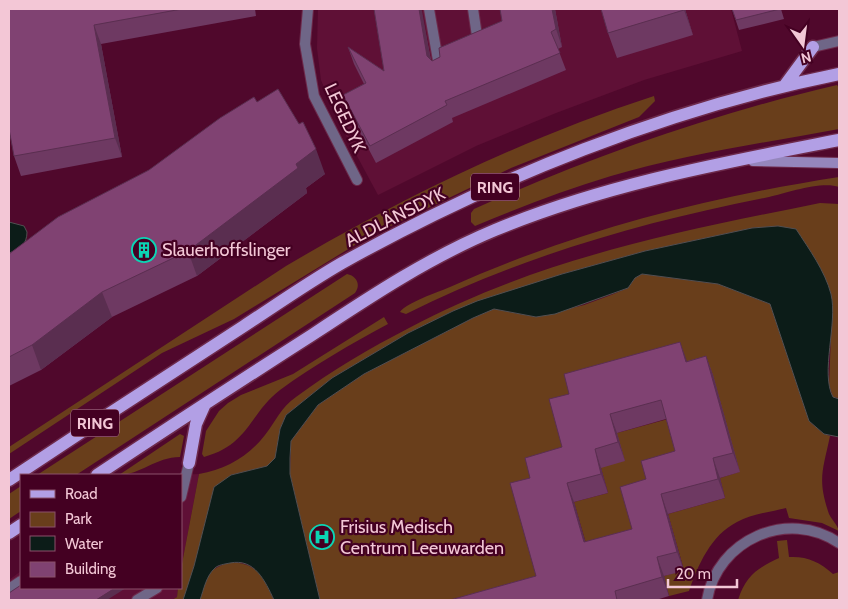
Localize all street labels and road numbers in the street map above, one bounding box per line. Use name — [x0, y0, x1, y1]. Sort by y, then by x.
street label: LEGEDYK — [319, 80, 371, 157]
road number: RING — [471, 173, 519, 200]
street label: ALDLÂNSDYK — [341, 182, 449, 252]
road number: RING — [71, 409, 119, 436]

